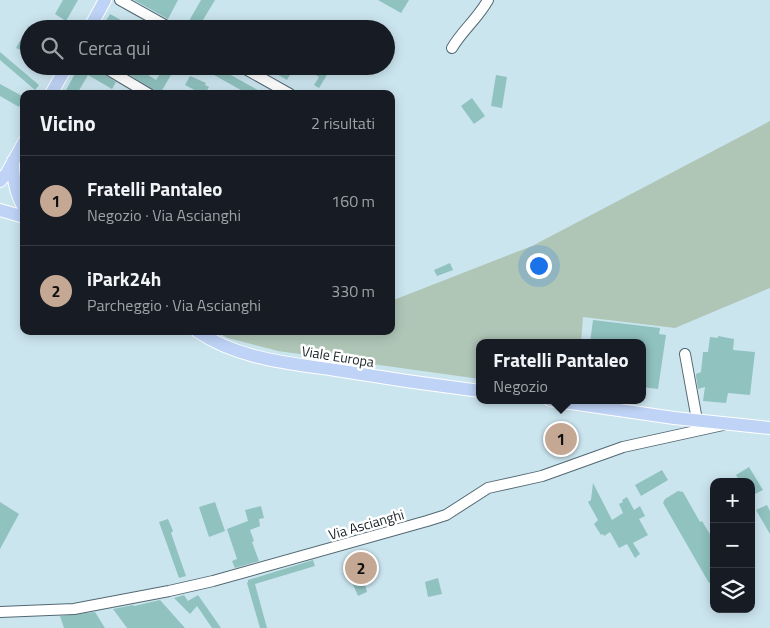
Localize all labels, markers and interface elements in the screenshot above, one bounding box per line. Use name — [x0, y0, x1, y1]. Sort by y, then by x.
search box — [20, 20, 395, 75]
text: Cerca qui — [78, 33, 150, 62]
icon: search — [38, 34, 66, 62]
text: Vicino — [40, 107, 96, 139]
text: 2 risultati — [311, 111, 375, 135]
text: Fratelli Pantaleo — [87, 174, 222, 203]
text: 1 — [52, 189, 60, 213]
text: 160 m — [331, 189, 375, 213]
text: Negozio · Via Ascianghi — [87, 203, 241, 227]
your location — [526, 253, 552, 279]
text: iPark24h — [87, 264, 161, 293]
text: 2 — [52, 279, 60, 303]
text: 330 m — [331, 279, 375, 303]
text: Parcheggio · Via Ascianghi — [87, 293, 261, 317]
popup — [476, 339, 646, 404]
street label: Viale Europa — [300, 340, 376, 372]
text: Fratelli Pantaleo — [493, 345, 629, 374]
text: Negozio — [493, 374, 548, 398]
pin: 1 — [545, 420, 577, 458]
map controls — [710, 478, 755, 613]
button: + — [710, 478, 755, 523]
street label: Via Ascianghi — [326, 503, 406, 545]
button: − — [710, 523, 755, 568]
pin: 2 — [345, 549, 377, 587]
button: layers — [710, 568, 755, 613]

